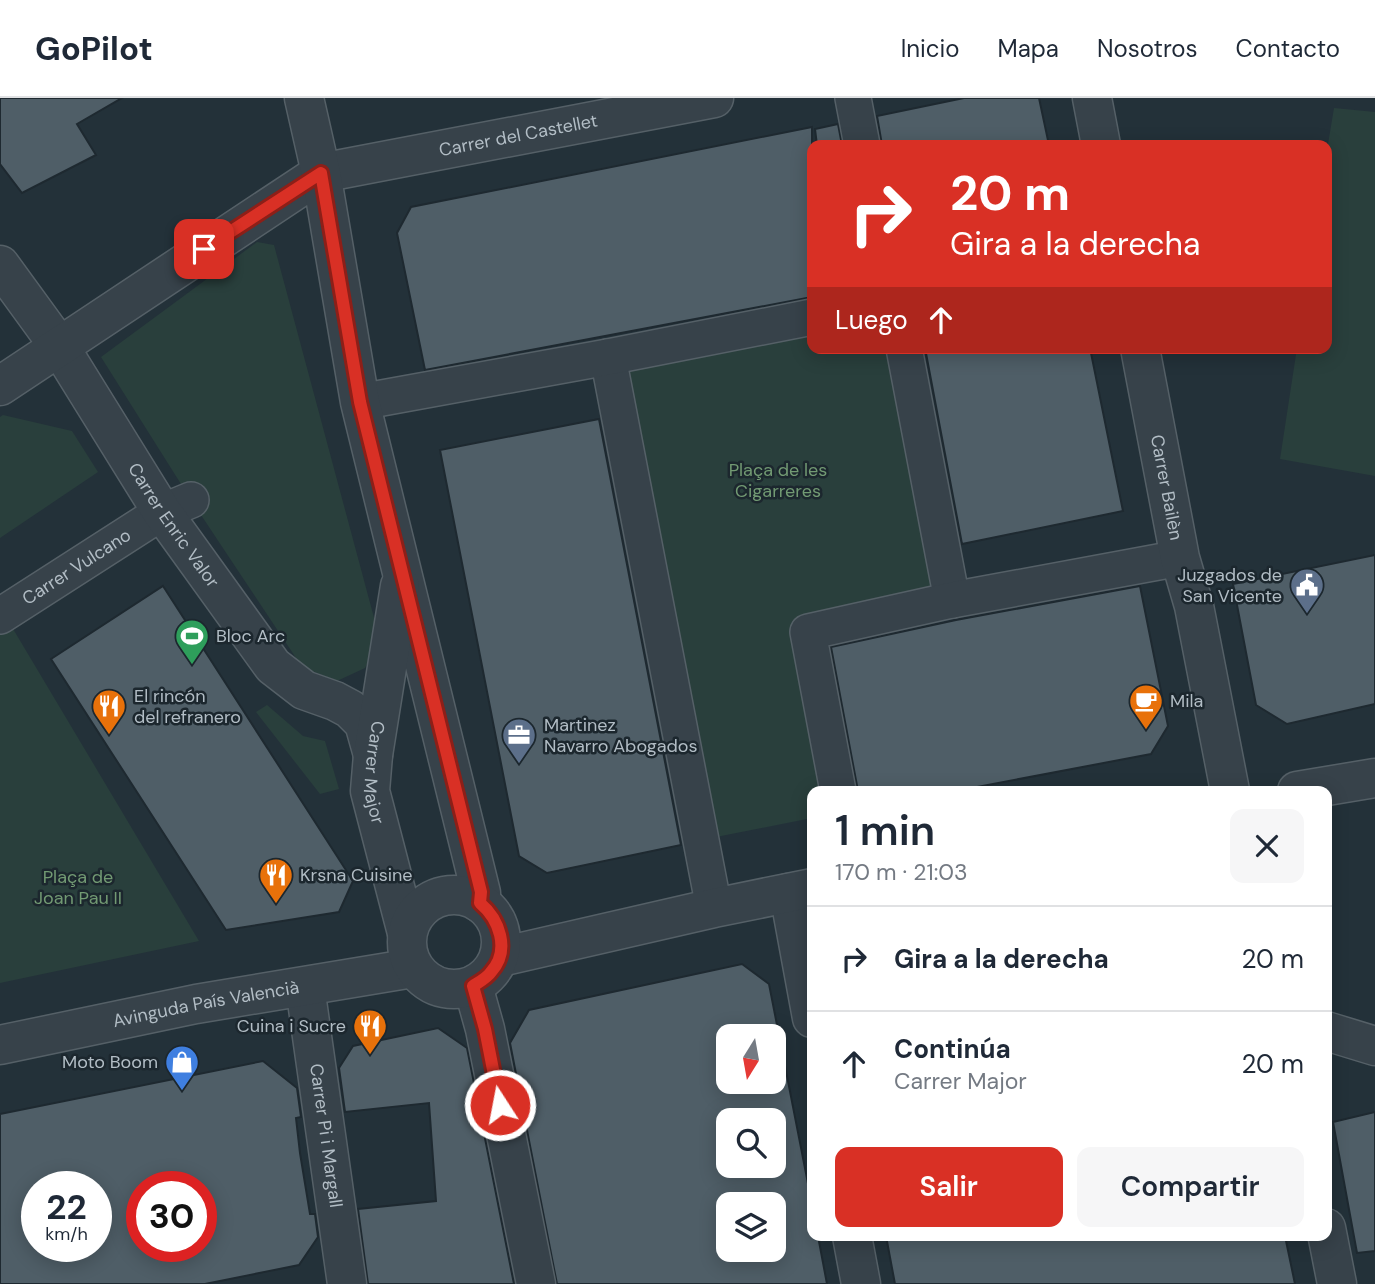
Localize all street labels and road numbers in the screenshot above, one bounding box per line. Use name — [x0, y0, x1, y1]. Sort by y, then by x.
street label: Carrer del Castellet — [437, 108, 600, 162]
street label: Carrer Bailèn — [1145, 433, 1188, 542]
street label: Carrer Enric Valor — [122, 458, 225, 593]
street label: Carrer Vulcano — [18, 523, 136, 611]
street label: Carrer Major — [358, 719, 390, 827]
street label: Avinguda País Valencià — [111, 975, 301, 1033]
street label: Carrer Pi i Margall — [304, 1062, 348, 1209]

